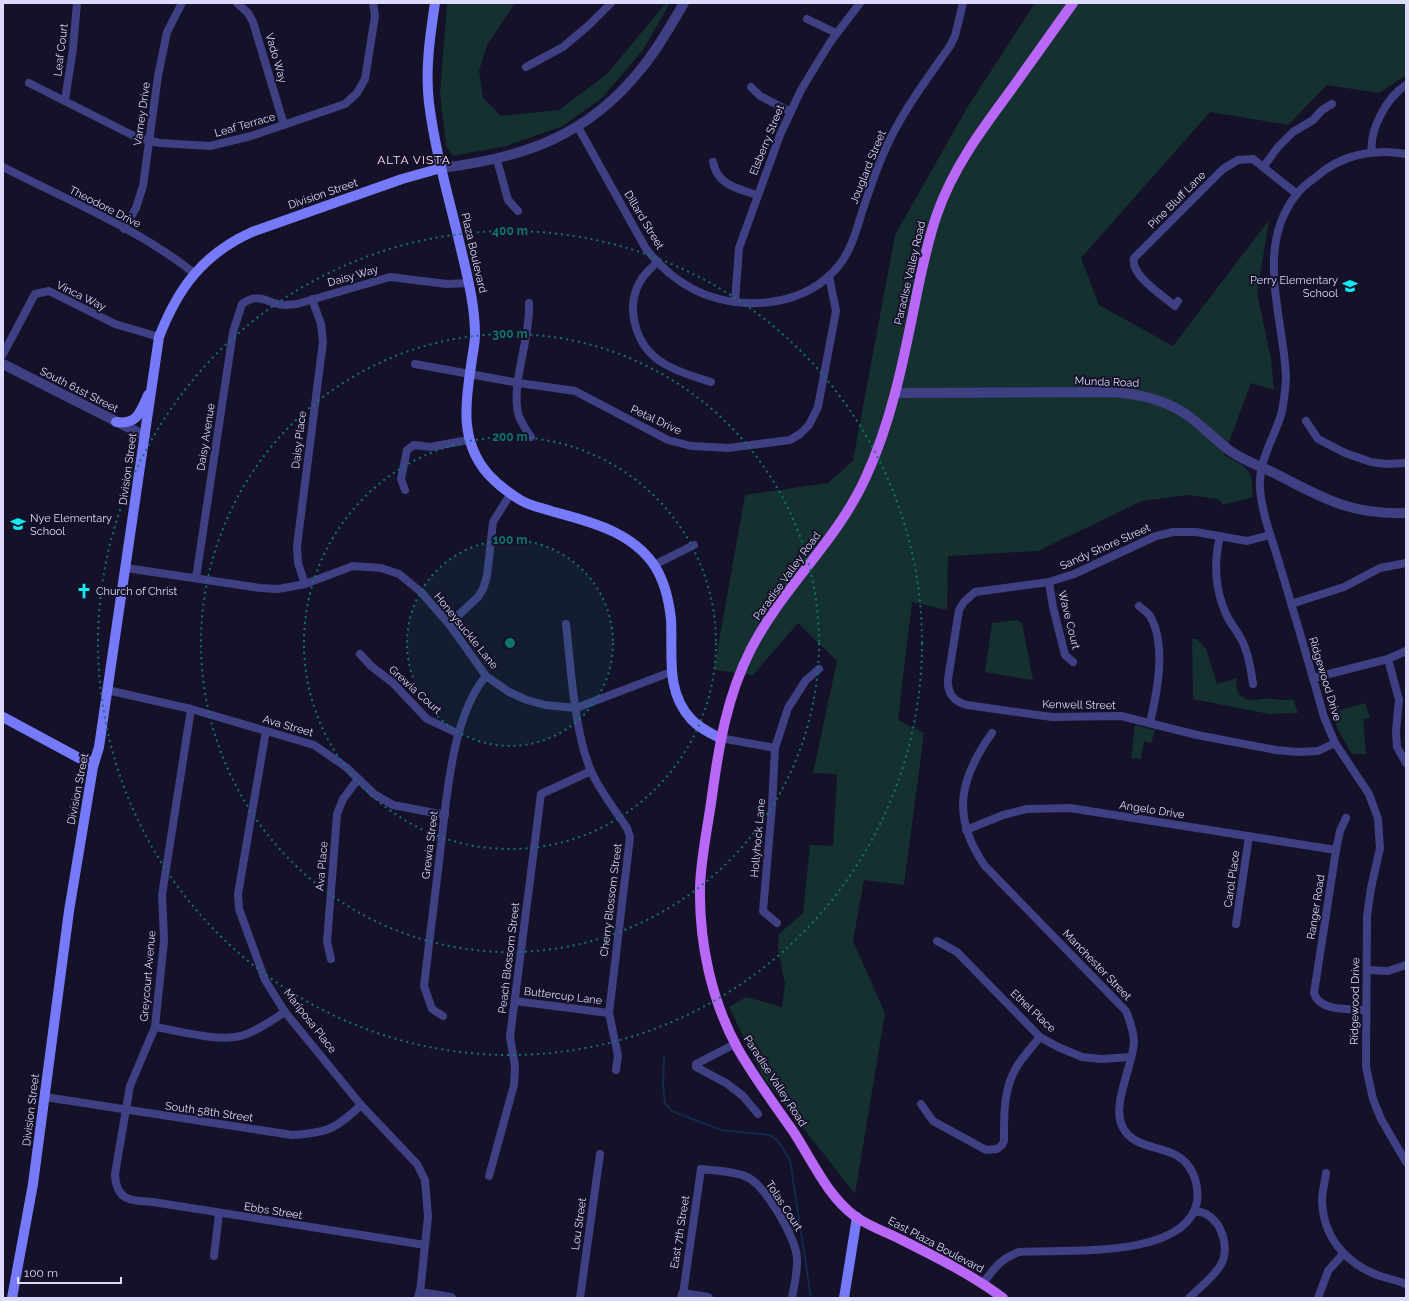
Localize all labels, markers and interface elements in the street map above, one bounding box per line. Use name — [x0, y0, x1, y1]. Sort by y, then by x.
street label: Leaf Court — [51, 23, 71, 77]
street label: Vado Way — [263, 31, 289, 85]
street label: Varney Drive — [131, 81, 153, 147]
street label: Elsberry Street — [747, 103, 787, 177]
street label: Leaf Terrace — [213, 110, 277, 140]
street label: Jouglard Street — [847, 128, 889, 206]
district label: ALTA VISTA — [377, 153, 451, 167]
street label: Pine Bluff Lane — [1146, 168, 1209, 231]
street label: Division Street — [287, 176, 360, 212]
street label: Theodore Drive — [67, 183, 143, 231]
street label: Dillard Street — [621, 188, 667, 252]
street label: Plaza Boulevard — [458, 212, 490, 295]
street label: Paradise Valley Road — [892, 220, 928, 326]
text: 400 m — [492, 224, 528, 238]
street label: Daisy Way — [326, 263, 380, 289]
place label: Perry Elementary School — [1250, 274, 1338, 300]
school or university icon: Perry Elementary School — [1341, 277, 1359, 295]
street label: Vinca Way — [54, 278, 108, 314]
text: 300 m — [492, 327, 528, 341]
street label: South 61st Street — [38, 365, 121, 416]
street label: Munda Road — [1074, 374, 1140, 390]
street label: Daisy Avenue — [194, 402, 218, 472]
street label: Petal Drive — [629, 403, 684, 438]
street label: Daisy Place — [289, 410, 309, 470]
text: 200 m — [492, 430, 528, 444]
street label: Division Street — [117, 432, 140, 506]
place label: Nye Elementary School — [30, 512, 112, 538]
school or university icon: Nye Elementary School — [9, 515, 27, 533]
street label: Sandy Shore Street — [1058, 521, 1152, 573]
street label: Paradise Valley Road — [751, 529, 824, 623]
text: 100 m — [493, 533, 527, 547]
church icon: Church of Christ — [75, 582, 93, 600]
place label: Church of Christ — [96, 585, 178, 598]
street label: Wave Court — [1055, 589, 1083, 651]
street label: Honeysuckle Lane — [431, 590, 501, 672]
street label: Ridgewood Drive — [1306, 635, 1344, 723]
centre of rings — [503, 636, 517, 650]
street label: Grewia Court — [386, 663, 444, 717]
street label: Kenwell Street — [1042, 698, 1116, 712]
street label: Ava Street — [261, 713, 315, 740]
street label: Division Street — [65, 752, 91, 826]
street label: Hollyhock Lane — [748, 797, 768, 878]
street label: Angelo Drive — [1119, 798, 1186, 822]
street label: Grewia Street — [419, 810, 441, 880]
street label: Ava Place — [313, 840, 331, 891]
street label: Cherry Blossom Street — [598, 842, 624, 957]
street label: Carol Place — [1222, 849, 1243, 908]
street label: Ranger Road — [1304, 873, 1328, 940]
street label: Peach Blossom Street — [496, 901, 522, 1014]
street label: Manchester Street — [1060, 927, 1134, 1003]
street label: Greycourt Avenue — [138, 929, 158, 1022]
street label: Ridgewood Drive — [1348, 957, 1362, 1045]
street label: Buttercup Lane — [523, 985, 603, 1007]
street label: Mariposa Place — [281, 986, 339, 1056]
street label: Ethel Place — [1008, 987, 1059, 1036]
street label: Paradise Valley Road — [741, 1033, 809, 1129]
street label: Division Street — [20, 1073, 42, 1147]
street label: South 58th Street — [164, 1099, 254, 1125]
street label: Tolas Court — [763, 1178, 805, 1234]
street label: East 7th Street — [668, 1194, 692, 1269]
street label: Lou Street — [569, 1197, 589, 1251]
street label: Ebbs Street — [243, 1200, 303, 1222]
street label: East Plaza Boulevard — [886, 1214, 986, 1276]
scale bar — [18, 1259, 121, 1285]
text: 100 m — [24, 1266, 58, 1280]

